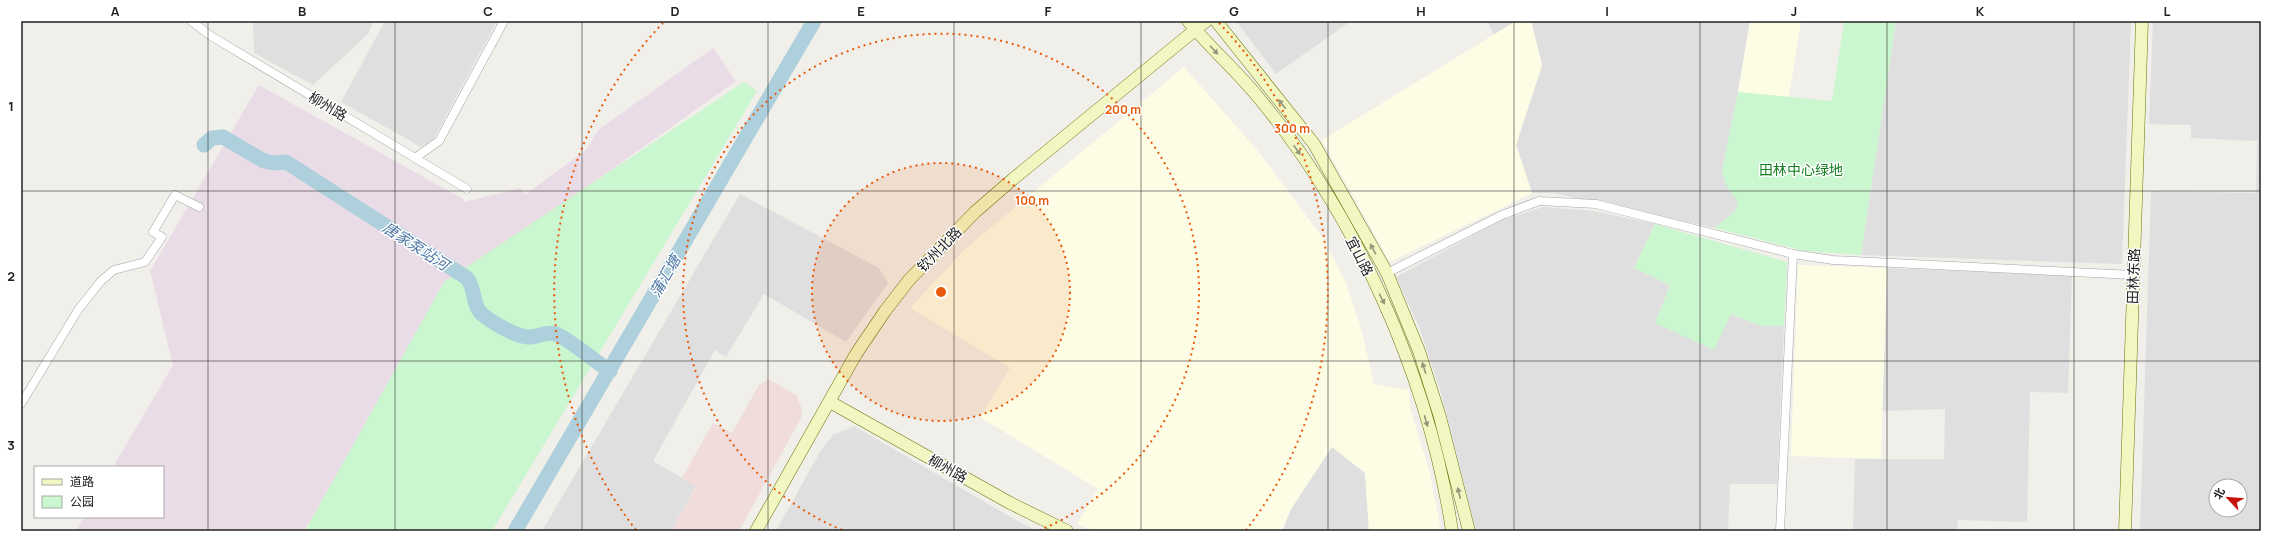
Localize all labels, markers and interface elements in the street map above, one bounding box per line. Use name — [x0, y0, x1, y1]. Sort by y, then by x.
text: A — [111, 2, 120, 20]
text: B — [298, 2, 306, 20]
text: C — [483, 2, 493, 20]
text: D — [670, 2, 680, 20]
text: E — [857, 2, 865, 20]
text: F — [1045, 2, 1052, 20]
text: G — [1229, 2, 1239, 20]
text: H — [1416, 2, 1426, 20]
text: I — [1605, 2, 1609, 20]
text: J — [1791, 2, 1797, 20]
text: K — [1976, 2, 1985, 20]
text: L — [2164, 2, 2171, 20]
one-way arrow — [1210, 45, 1219, 55]
street label: 柳州路 — [305, 87, 351, 125]
text: 1 — [8, 97, 14, 115]
one-way arrow — [1278, 98, 1286, 109]
text: 200 m — [1105, 101, 1141, 118]
text: 300 m — [1274, 120, 1310, 137]
one-way arrow — [1293, 144, 1301, 155]
park label: 田林中心绿地 — [1759, 160, 1843, 179]
text: 100 m — [1015, 192, 1049, 209]
water label: 唐家泵站河 — [379, 217, 456, 277]
street label: 钦州北路 — [913, 222, 965, 276]
street label: 宜山路 — [1342, 233, 1378, 279]
one-way arrow — [1370, 243, 1376, 255]
street label: 田林东路 — [2123, 248, 2143, 304]
water label: 蒲汇塘 — [645, 249, 687, 301]
text: 2 — [7, 267, 15, 285]
centre of rings — [934, 285, 948, 299]
one-way arrow — [1379, 293, 1385, 305]
one-way arrow — [1421, 362, 1427, 374]
one-way arrow — [1423, 415, 1429, 427]
text: 3 — [7, 436, 15, 454]
street label: 柳州路 — [925, 450, 971, 486]
legend — [34, 466, 164, 518]
text: 道路 — [70, 473, 94, 490]
north arrow — [2208, 478, 2248, 518]
text: 北 — [2209, 485, 2228, 502]
one-way arrow — [1456, 487, 1462, 499]
text: 公园 — [70, 493, 94, 510]

